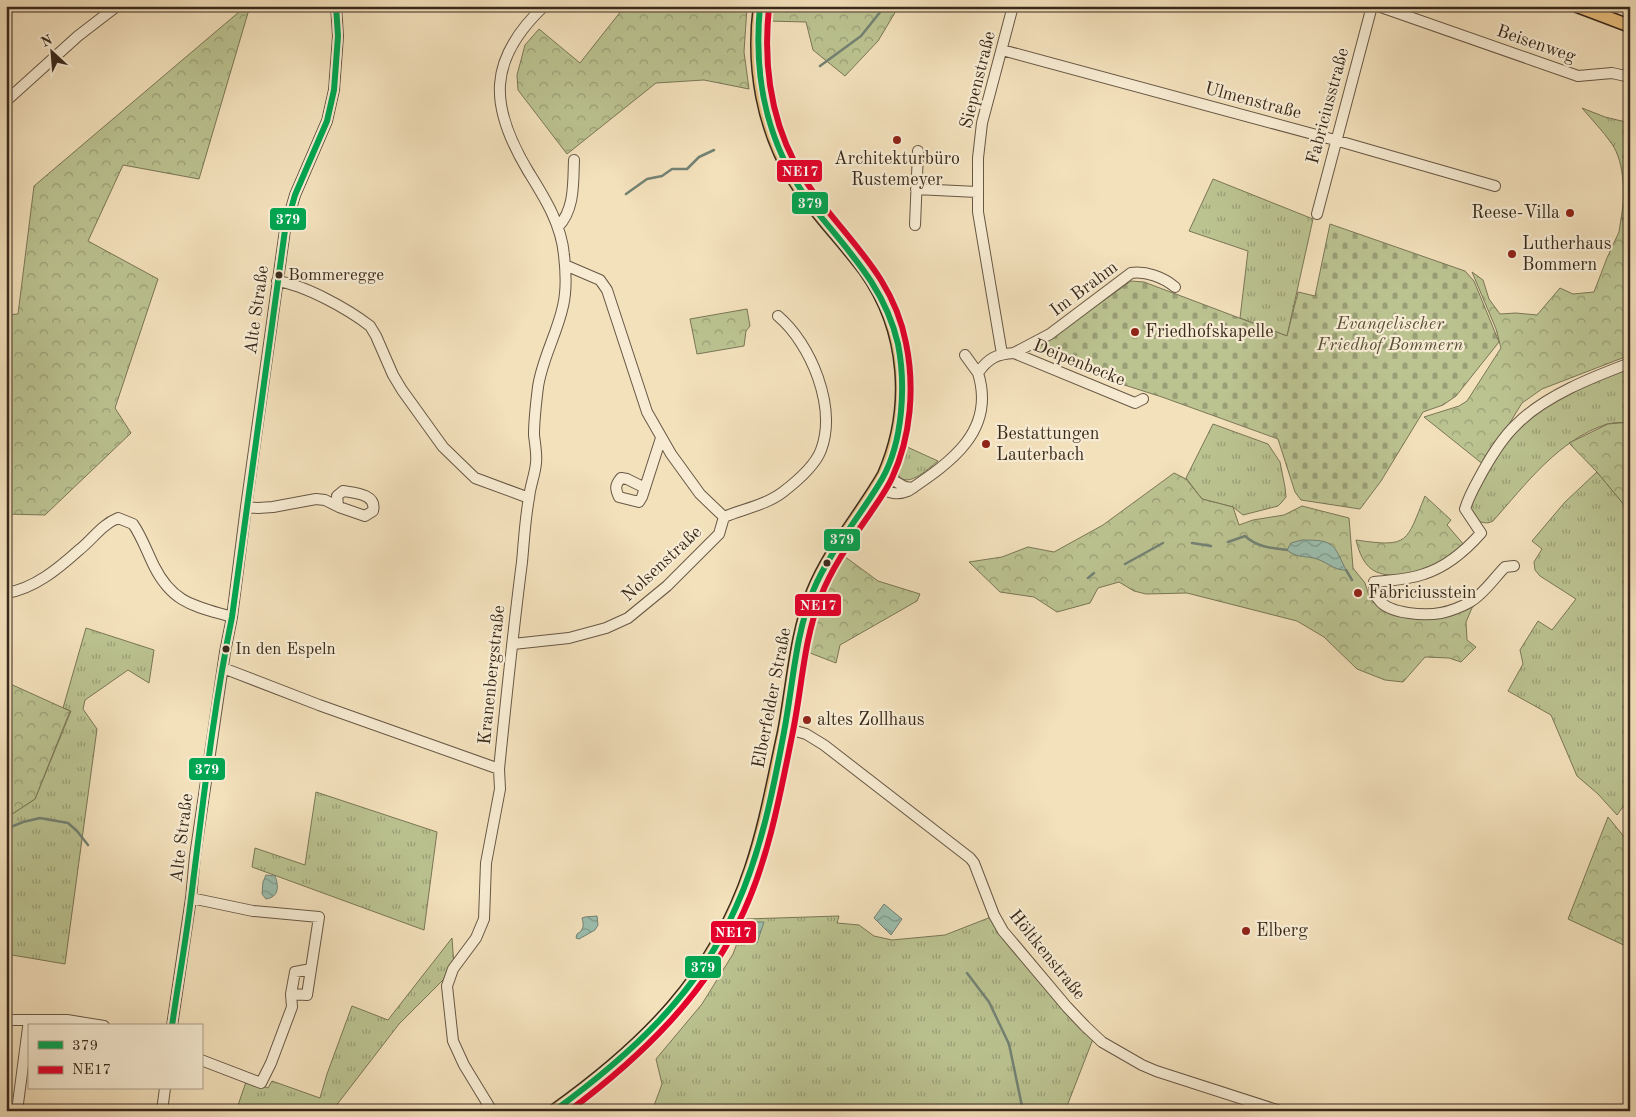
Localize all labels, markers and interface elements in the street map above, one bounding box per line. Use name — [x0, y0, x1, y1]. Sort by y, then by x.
street label: Beisenweg — [1494, 22, 1578, 66]
north arrow — [28, 28, 78, 78]
street label: Siepenstraße — [957, 29, 999, 131]
text: N — [39, 32, 55, 50]
street label: Fabriciusstraße — [1304, 46, 1352, 166]
street label: Ulmenstraße — [1203, 79, 1303, 123]
marker: Architekturbüro Rustemeyer — [891, 134, 903, 146]
place label: Architekturbüro Rustemeyer — [834, 150, 960, 189]
line badge: NE17 — [776, 159, 823, 183]
text: NE17 — [782, 165, 818, 179]
line badge: 379 — [791, 191, 829, 215]
text: 379 — [798, 197, 822, 211]
place label: Reese-Villa — [1471, 204, 1560, 222]
line badge: 379 — [269, 207, 307, 231]
marker: Reese-Villa — [1564, 207, 1576, 219]
text: 379 — [276, 213, 300, 227]
place label: Lutherhaus Bommern — [1522, 235, 1612, 274]
marker: Lutherhaus Bommern — [1506, 248, 1518, 260]
street label: Im Brahm — [1047, 258, 1121, 320]
street label: Alte Straße — [242, 264, 272, 356]
place label: Bommeregge — [288, 267, 384, 284]
marker: Bommeregge — [274, 270, 284, 280]
park label: Evangelischer Friedhof Bommern — [1316, 315, 1463, 354]
place label: Friedhofskapelle — [1145, 323, 1273, 341]
marker: Friedhofskapelle — [1129, 326, 1141, 338]
street label: Deipenbecke — [1030, 336, 1128, 390]
place label: Bestattungen Lauterbach — [996, 425, 1100, 464]
marker: Bestattungen Lauterbach — [980, 438, 992, 450]
street label: Nolsenstraße — [619, 523, 705, 605]
line badge: 379 — [823, 528, 861, 552]
text: 379 — [830, 533, 854, 547]
unlabelled marker — [822, 558, 832, 568]
place label: Fabriciusstein — [1368, 584, 1477, 602]
marker: Fabriciusstein — [1352, 587, 1364, 599]
line badge: NE17 — [794, 593, 842, 617]
text: NE17 — [800, 599, 836, 613]
street label: Kranenbergstraße — [476, 604, 508, 746]
street label: Elberfelder Straße — [750, 626, 794, 770]
place label: In den Espeln — [235, 641, 336, 658]
marker: In den Espeln — [221, 644, 231, 654]
place label: altes Zollhaus — [817, 711, 925, 729]
marker: altes Zollhaus — [801, 714, 813, 726]
line badge: 379 — [188, 757, 226, 781]
text: 379 — [195, 763, 219, 777]
street label: Alte Straße — [168, 792, 196, 884]
street label: Höltkenstraße — [1005, 907, 1089, 1003]
line badge: NE17 — [710, 920, 757, 944]
place label: Elberg — [1256, 922, 1308, 940]
marker: Elberg — [1240, 925, 1252, 937]
text: NE17 — [715, 926, 751, 940]
line badge: 379 — [684, 955, 722, 979]
text: 379 — [691, 961, 715, 975]
legend — [28, 1024, 202, 1090]
text: 379 — [72, 1039, 98, 1054]
text: NE17 — [72, 1063, 111, 1078]

